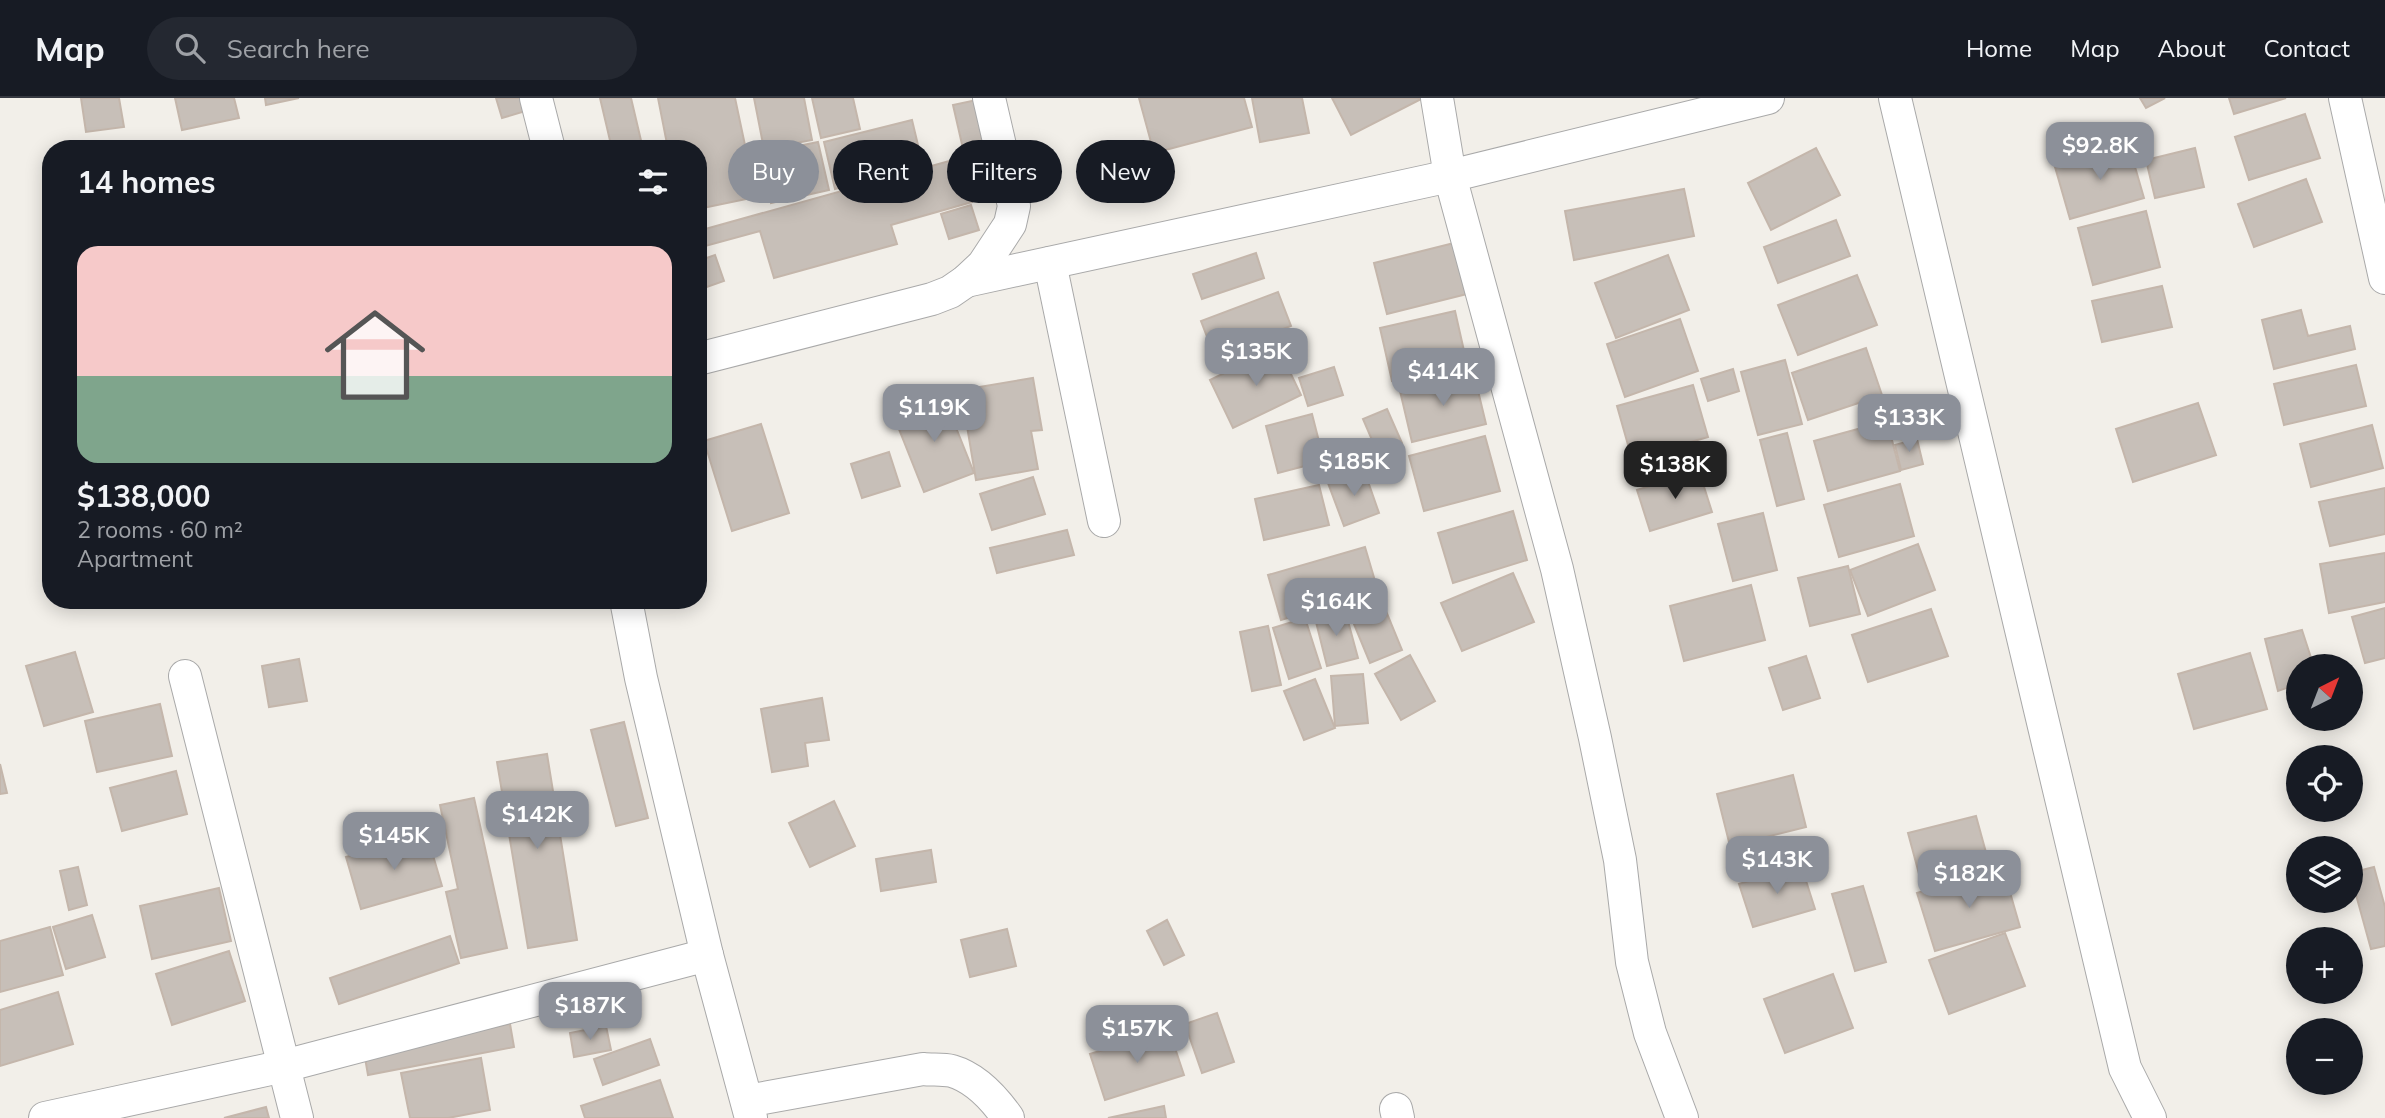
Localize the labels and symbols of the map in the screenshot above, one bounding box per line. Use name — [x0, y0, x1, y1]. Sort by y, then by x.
pin: $92.8K — [2043, 122, 2157, 182]
pin: $135K — [1207, 328, 1305, 388]
pin: $414K — [1394, 348, 1492, 408]
pin: $119K — [885, 384, 983, 444]
pin: $133K — [1860, 394, 1958, 454]
pin: $185K — [1305, 438, 1403, 498]
pin: $138K — [1626, 442, 1724, 501]
pin: $164K — [1287, 578, 1385, 638]
north arrow — [2286, 654, 2362, 732]
pin: $142K — [488, 792, 586, 851]
pin: $145K — [345, 812, 443, 872]
pin: $143K — [1728, 836, 1826, 896]
pin: $182K — [1920, 850, 2018, 910]
pin: $187K — [541, 982, 639, 1042]
pin: $157K — [1088, 1006, 1186, 1065]

